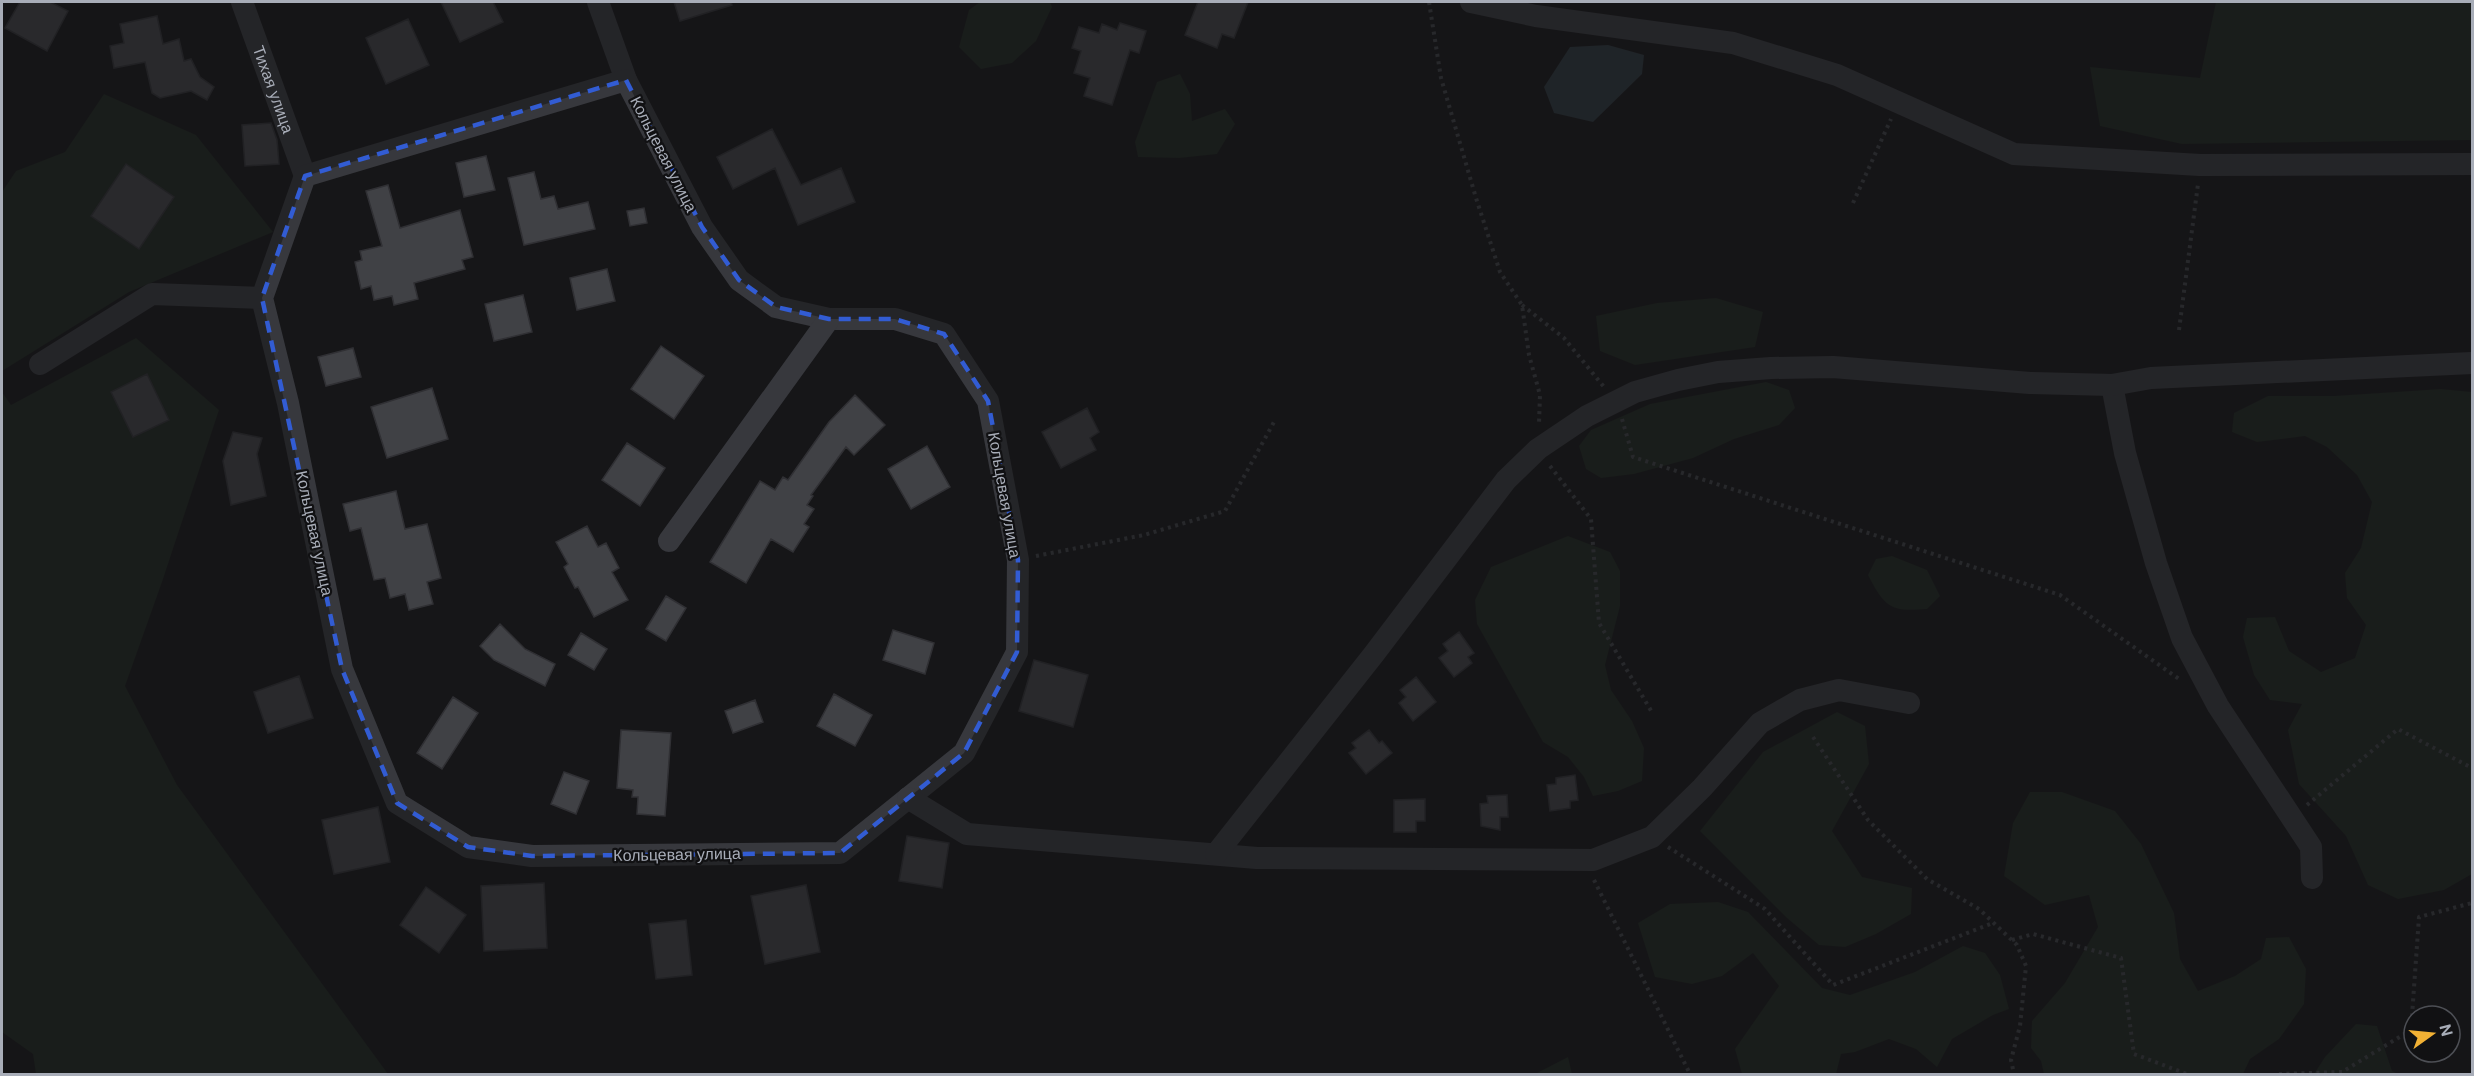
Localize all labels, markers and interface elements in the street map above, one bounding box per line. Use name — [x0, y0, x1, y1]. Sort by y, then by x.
street label: Тихая улица — [248, 43, 299, 136]
street label: Кольцевая улица — [625, 93, 702, 216]
street label: Кольцевая улица — [983, 430, 1026, 560]
street label: Кольцевая улица — [291, 469, 338, 598]
street label: Кольцевая улица — [613, 843, 741, 866]
north arrow — [2402, 1004, 2462, 1064]
text: N — [2434, 1022, 2458, 1039]

